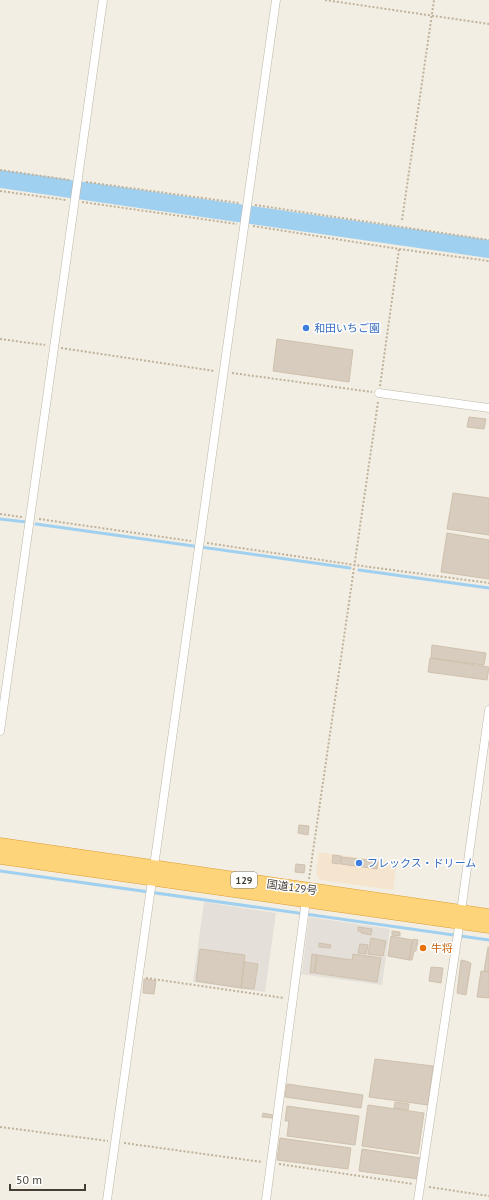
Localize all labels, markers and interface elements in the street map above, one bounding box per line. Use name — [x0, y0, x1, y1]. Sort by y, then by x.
place label: 和田いちご園 — [314, 321, 380, 335]
marker: 和田いちご園 — [301, 323, 311, 333]
place label: フレックス・ドリーム — [367, 856, 476, 870]
marker: フレックス・ドリーム — [354, 858, 364, 868]
road number: 129 — [231, 872, 257, 888]
street label: 国道129号 — [266, 877, 318, 897]
place label: 牛将 — [431, 941, 453, 955]
marker: 牛将 — [418, 943, 428, 953]
scale bar — [10, 1166, 85, 1192]
text: 50 m — [16, 1172, 42, 1187]

